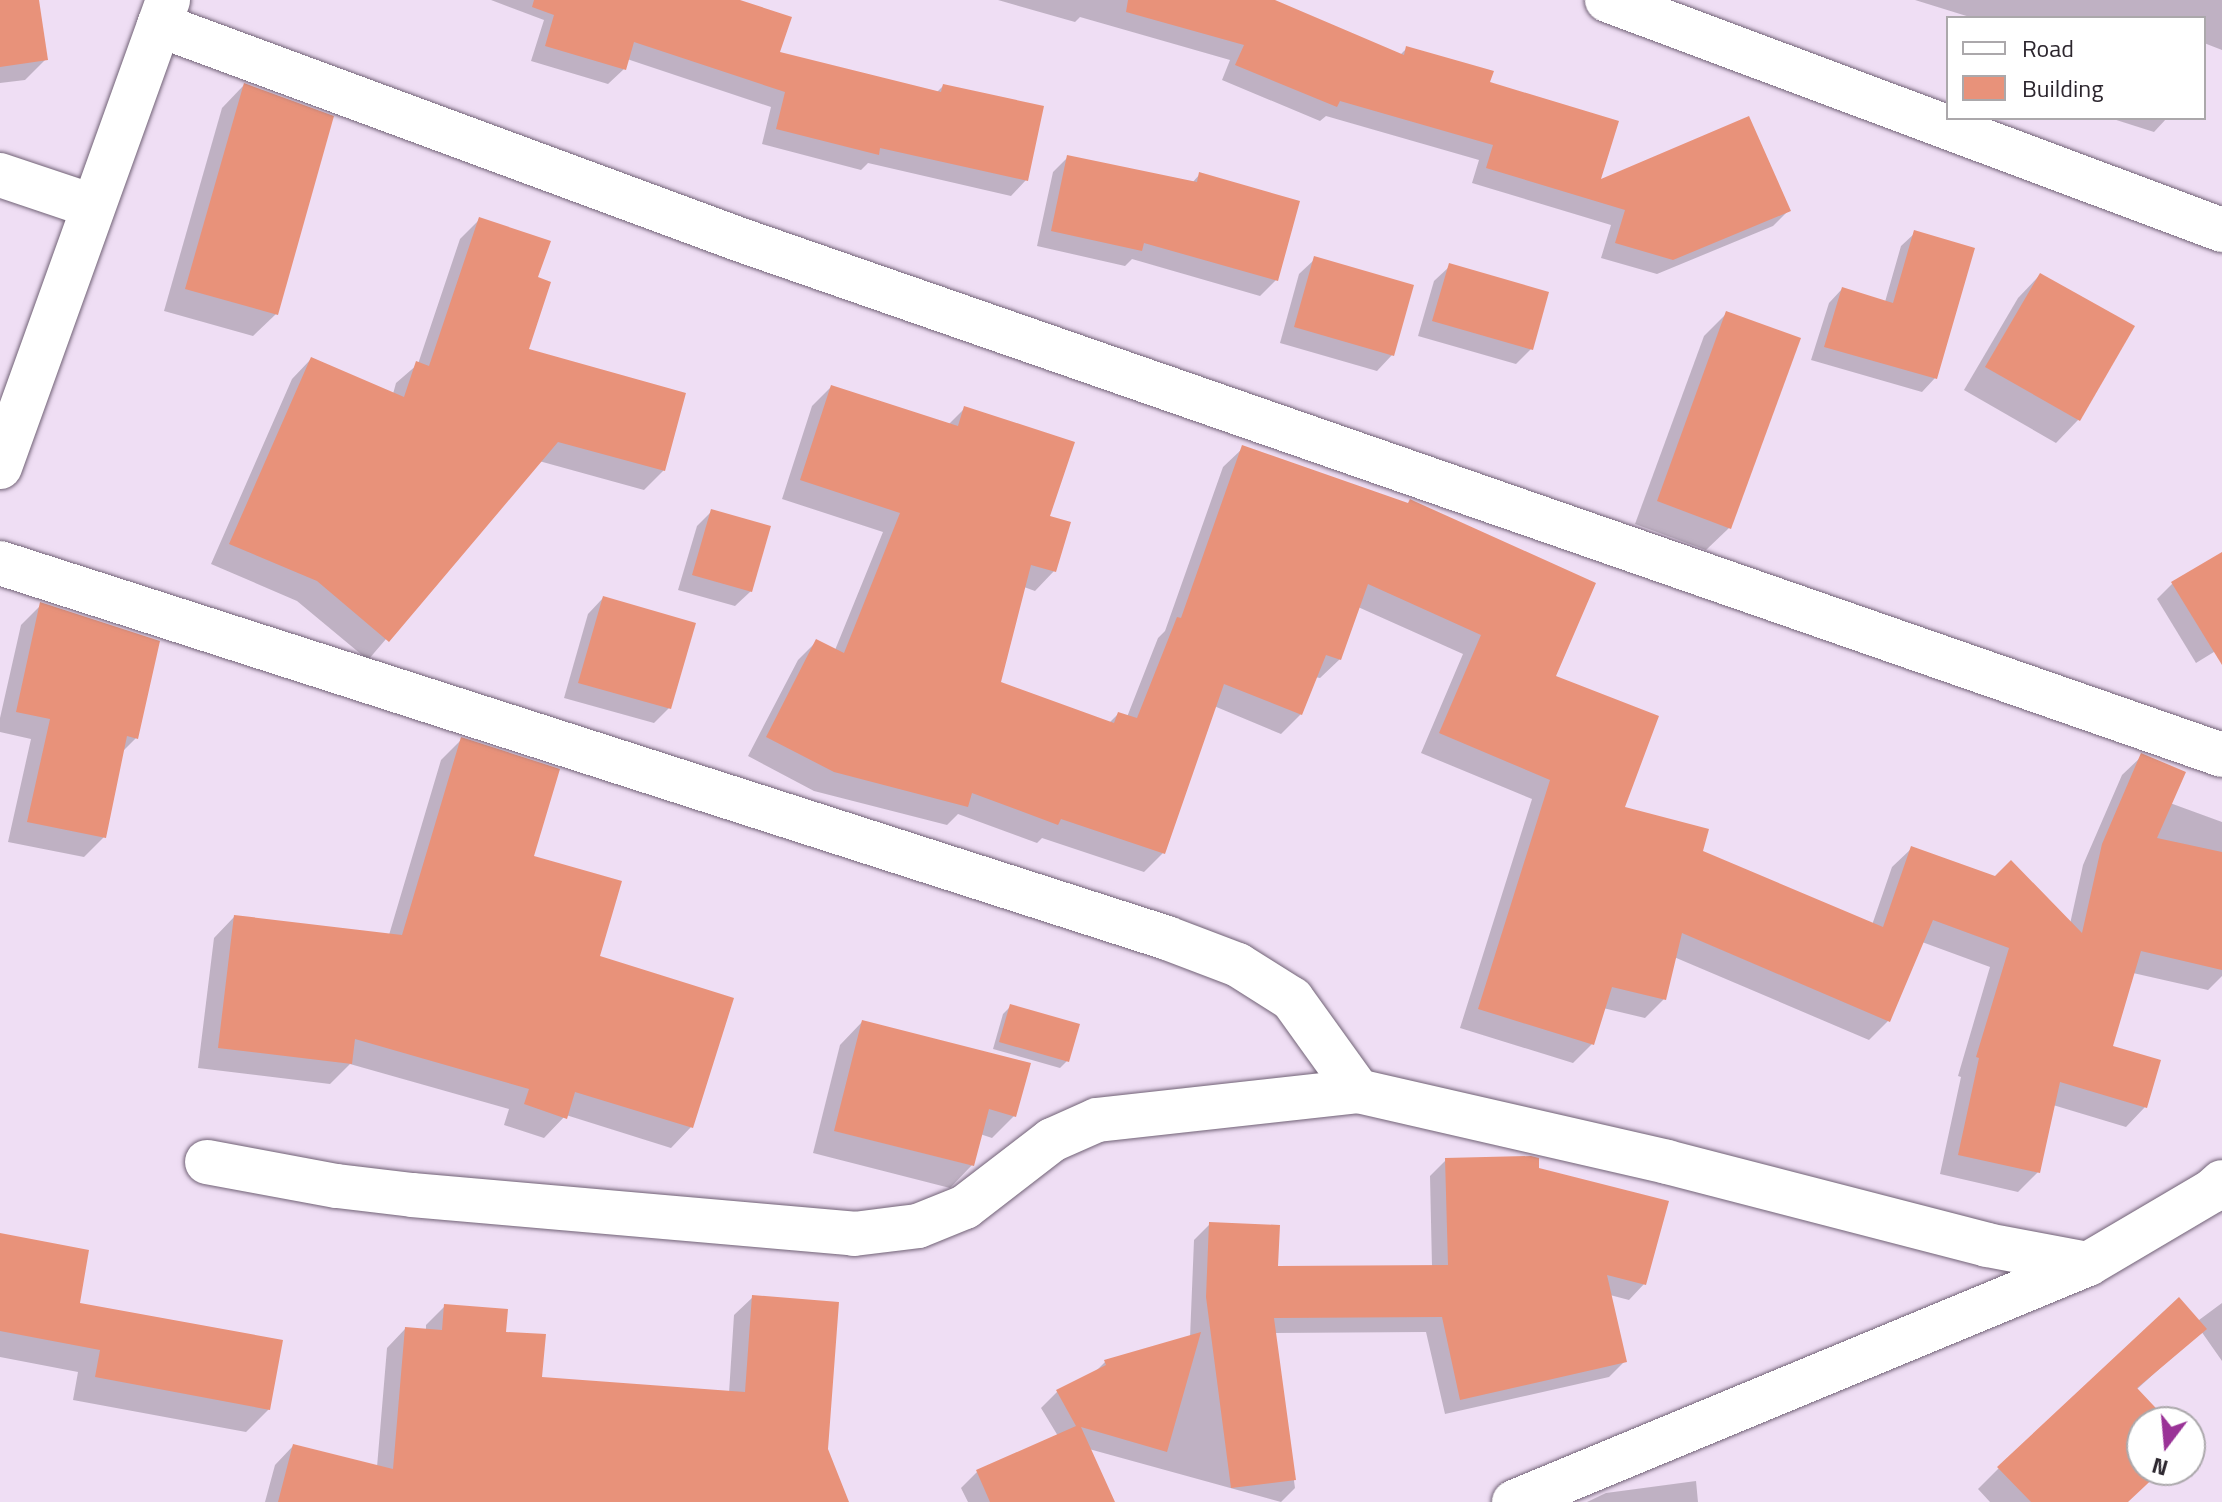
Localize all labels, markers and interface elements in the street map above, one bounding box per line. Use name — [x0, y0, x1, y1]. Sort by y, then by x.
legend — [1946, 16, 2206, 120]
text: Road — [2022, 30, 2074, 66]
text: Building — [2022, 70, 2104, 106]
north arrow — [2126, 1406, 2206, 1486]
text: N — [2148, 1449, 2172, 1486]

